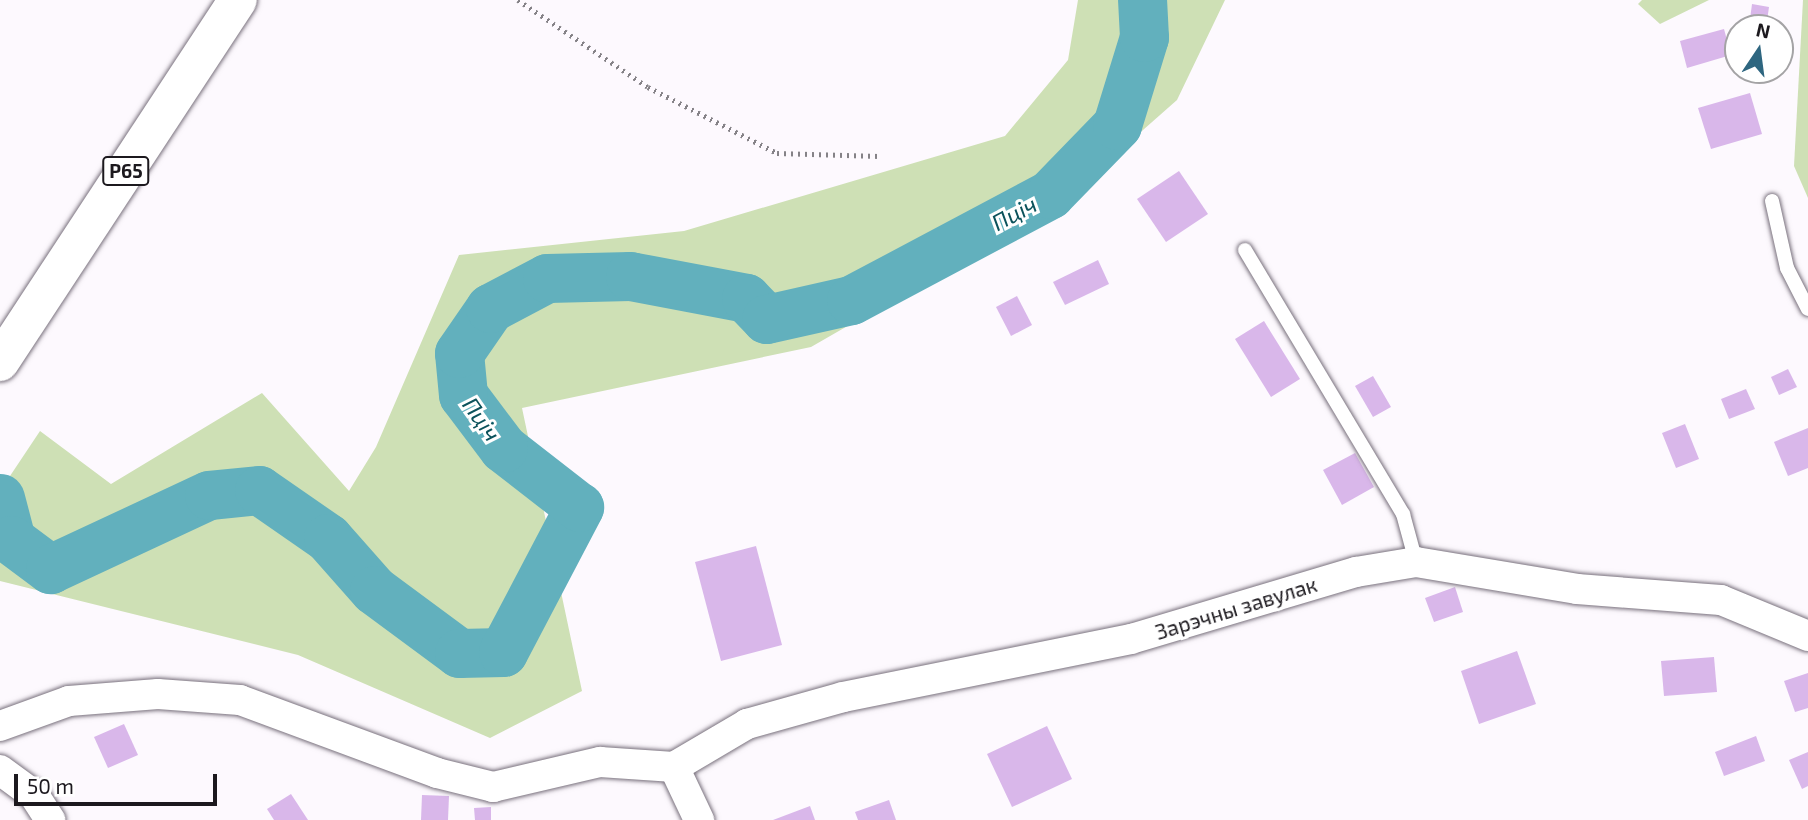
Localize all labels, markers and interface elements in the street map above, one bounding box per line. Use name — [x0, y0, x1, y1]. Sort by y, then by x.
north arrow — [1724, 14, 1794, 84]
text: N — [1754, 17, 1773, 43]
road number: Р65 — [102, 155, 150, 186]
water label: Пціч — [987, 190, 1041, 236]
water label: Пціч — [457, 392, 507, 446]
street label: Зарэчны завулак — [1152, 571, 1320, 645]
scale bar — [18, 760, 220, 804]
text: 50 m — [27, 773, 74, 798]

